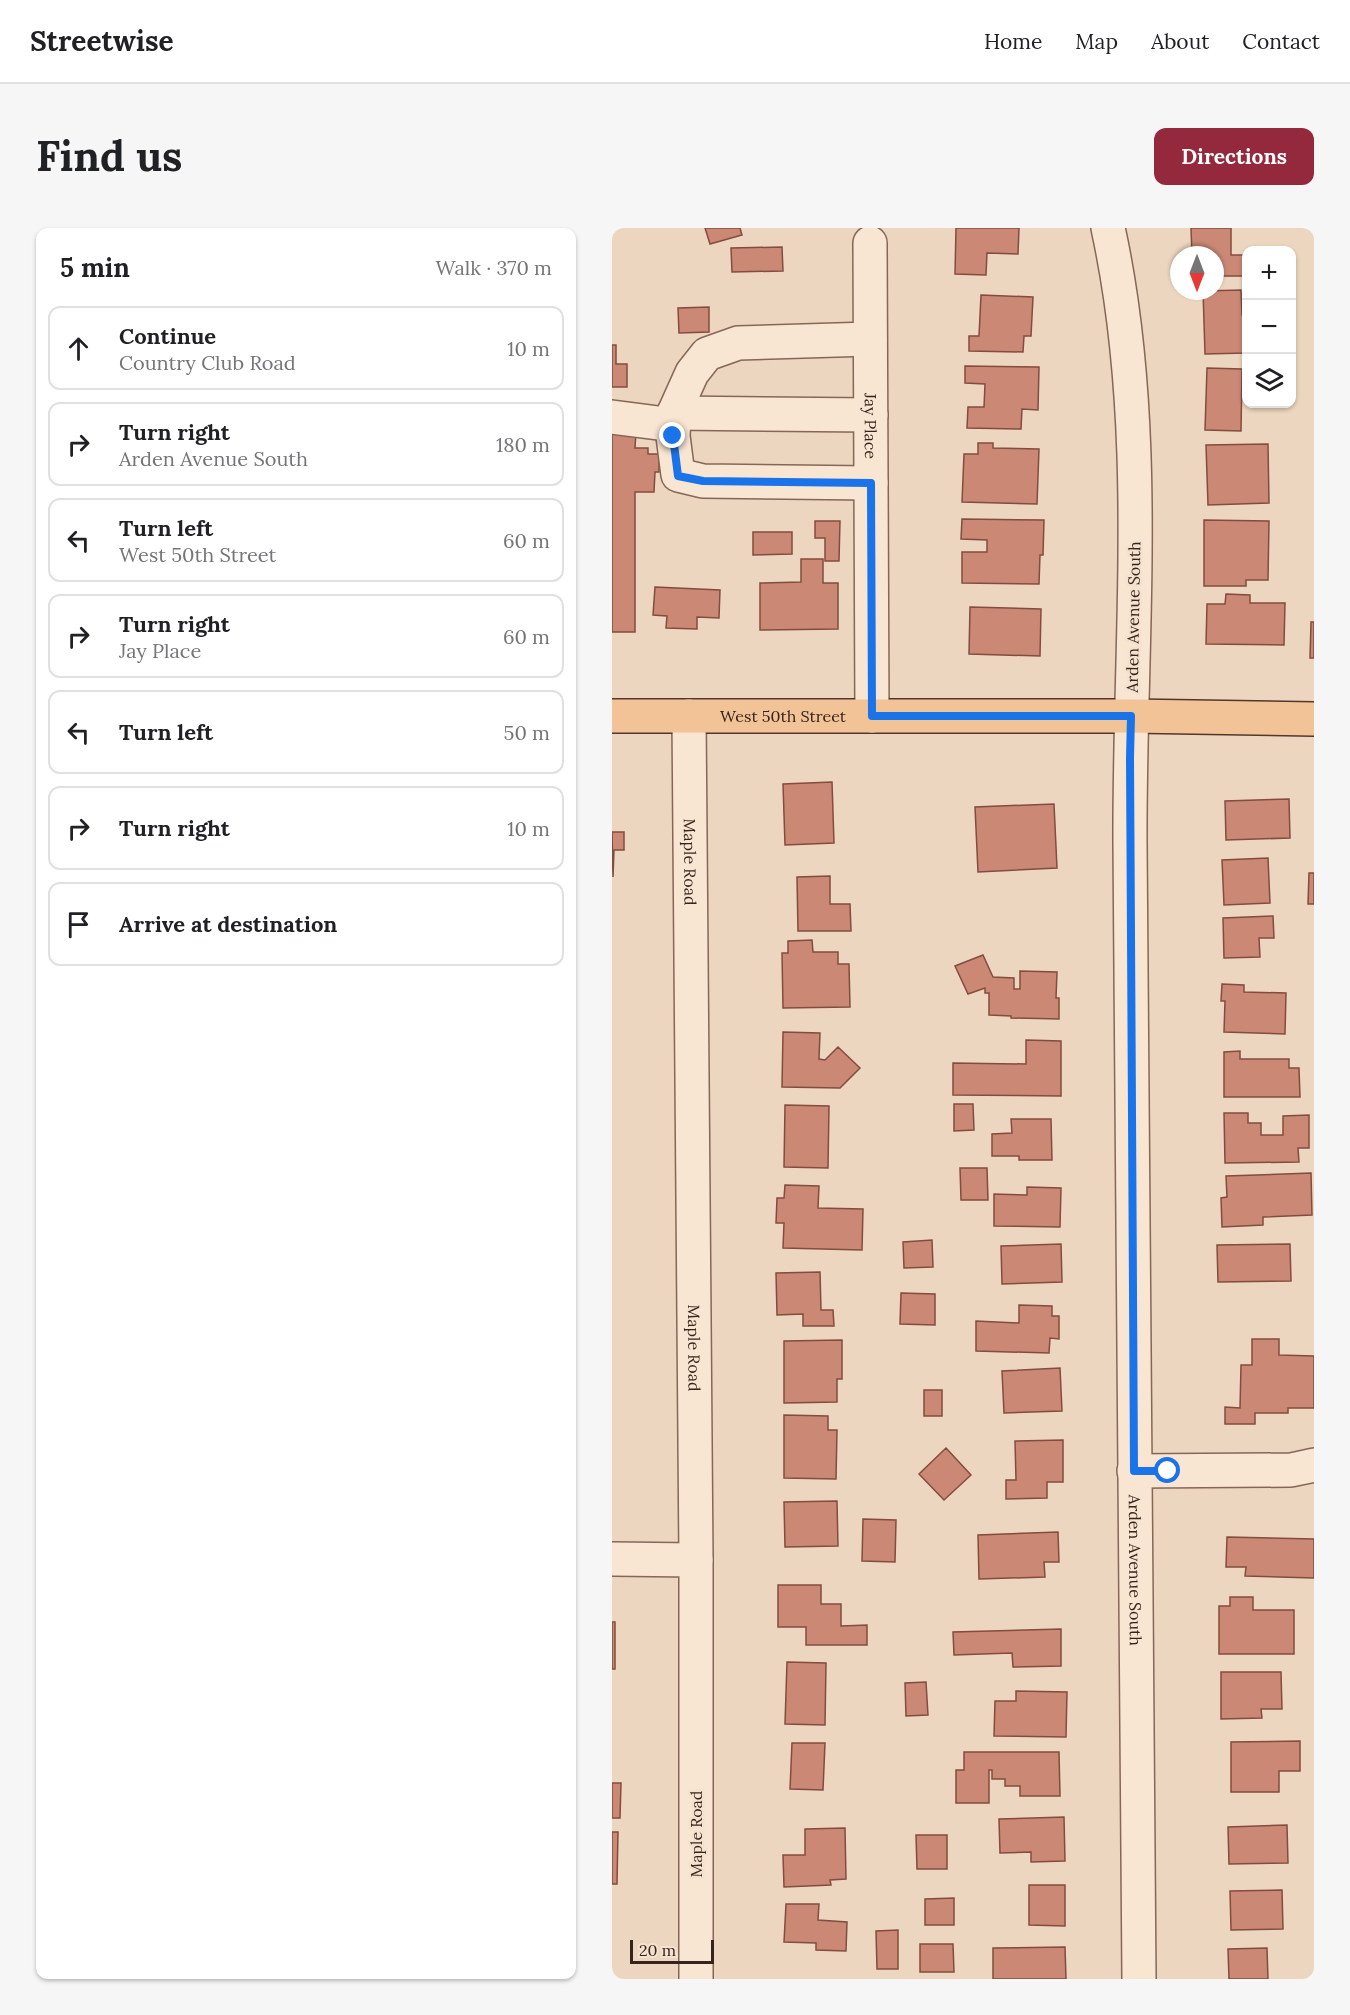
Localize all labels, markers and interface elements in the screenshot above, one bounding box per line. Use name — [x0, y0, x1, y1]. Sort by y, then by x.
text: Streetwise — [30, 23, 174, 59]
text: Home — [984, 28, 1042, 55]
text: Map — [1075, 28, 1118, 55]
text: About — [1151, 28, 1209, 55]
text: Contact — [1242, 28, 1320, 55]
button: Directions — [1154, 128, 1314, 185]
text: Find us — [36, 129, 182, 183]
north arrow — [1170, 246, 1224, 300]
map controls — [1242, 246, 1296, 408]
button: + — [1242, 246, 1296, 300]
text: 5 min — [60, 251, 130, 284]
text: Walk · 370 m — [435, 255, 552, 280]
button: − — [1242, 300, 1296, 354]
text: Continue — [119, 322, 216, 350]
icon: ahead — [62, 332, 95, 365]
text: 10 m — [507, 336, 550, 361]
text: Country Club Road — [119, 350, 296, 375]
button: layers — [1242, 354, 1296, 408]
street label: Jay Place — [861, 392, 881, 459]
text: Turn right — [119, 418, 230, 446]
route end — [659, 422, 685, 448]
icon: right — [62, 428, 95, 461]
text: 180 m — [496, 432, 550, 457]
text: Arden Avenue South — [119, 446, 308, 471]
text: Turn left — [119, 514, 213, 542]
icon: left — [62, 524, 95, 557]
text: 60 m — [503, 528, 550, 553]
street label: Arden Avenue South — [1122, 541, 1144, 694]
text: West 50th Street — [119, 542, 276, 567]
text: Turn right — [119, 610, 230, 638]
icon: right — [62, 620, 95, 653]
text: 60 m — [503, 624, 550, 649]
text: Jay Place — [119, 638, 201, 663]
street label: West 50th Street — [720, 706, 847, 726]
icon: left — [62, 716, 95, 749]
text: Turn left — [119, 718, 213, 746]
text: 50 m — [504, 720, 550, 745]
icon: right — [62, 812, 95, 845]
text: Turn right — [119, 814, 230, 842]
text: 10 m — [507, 816, 550, 841]
street label: Maple Road — [680, 818, 701, 906]
icon: arrive — [62, 908, 95, 941]
text: Arrive at destination — [119, 910, 337, 938]
street label: Maple Road — [684, 1304, 705, 1392]
route start — [1154, 1457, 1180, 1483]
street label: Arden Avenue South — [1125, 1493, 1146, 1646]
street label: Maple Road — [686, 1790, 706, 1877]
scale bar — [630, 1937, 714, 1964]
text: 20 m — [639, 1940, 676, 1960]

